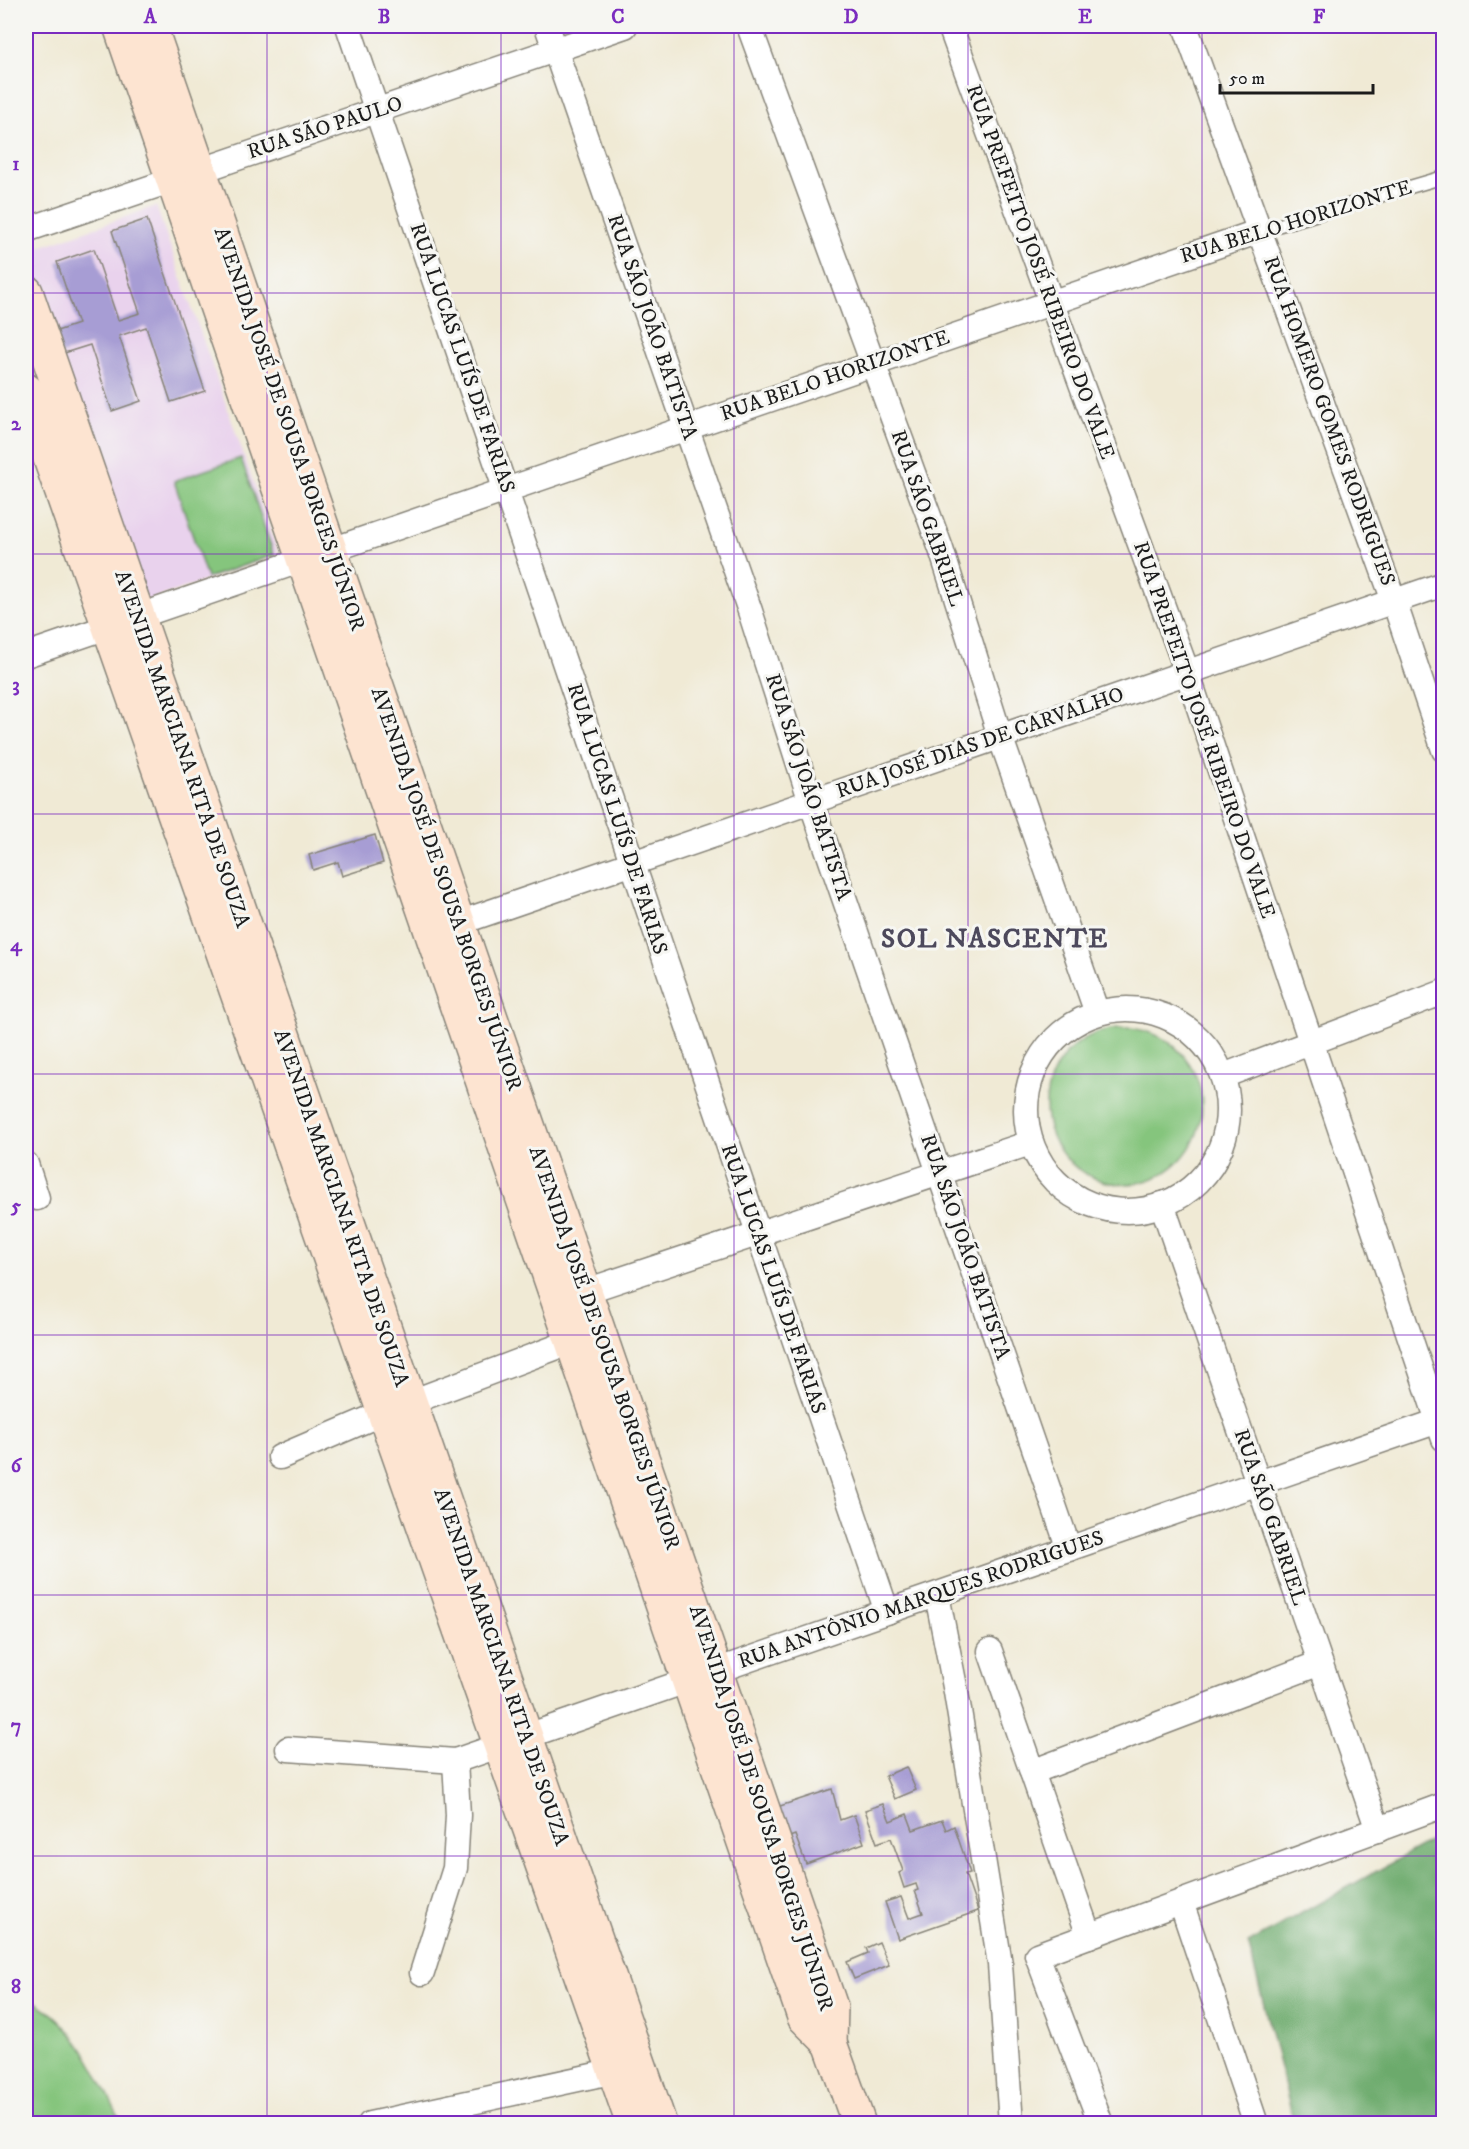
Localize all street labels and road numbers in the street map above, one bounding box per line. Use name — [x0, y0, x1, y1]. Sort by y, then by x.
street label: RUA PREFEITO JOSÉ RIBEIRO DO VALE — [960, 81, 1121, 463]
street label: RUA SÃO PAULO — [243, 89, 406, 165]
street label: RUA BELO HORIZONTE — [1177, 174, 1415, 270]
street label: RUA SÃO JOÃO BATISTA — [601, 210, 705, 444]
street label: RUA LUCAS LUÍS DE FARIAS — [404, 219, 522, 496]
street label: AVENIDA JOSÉ DE SOUSA BORGES JÚNIOR — [208, 223, 372, 634]
street label: RUA HOMERO GOMES RODRIGUES — [1257, 253, 1401, 589]
street label: RUA BELO HORIZONTE — [717, 324, 953, 427]
street label: RUA SÃO GABRIEL — [885, 426, 971, 610]
street label: RUA PREFEITO JOSÉ RIBEIRO DO VALE — [1127, 538, 1282, 922]
street label: AVENIDA MARCIANA RITA DE SOUZA — [108, 567, 256, 932]
street label: RUA SÃO JOÃO BATISTA — [759, 670, 859, 904]
street label: RUA LUCAS LUÍS DE FARIAS — [561, 679, 675, 958]
street label: RUA JOSÉ DIAS DE CARVALHO — [832, 681, 1127, 805]
street label: AVENIDA JOSÉ DE SOUSA BORGES JÚNIOR — [365, 683, 529, 1094]
street label: AVENIDA MARCIANA RITA DE SOUZA — [267, 1026, 415, 1391]
street label: RUA SÃO JOÃO BATISTA — [914, 1130, 1018, 1364]
street label: RUA LUCAS LUÍS DE FARIAS — [715, 1140, 833, 1417]
street label: AVENIDA JOSÉ DE SOUSA BORGES JÚNIOR — [523, 1142, 687, 1553]
street label: RUA SÃO GABRIEL — [1228, 1425, 1314, 1609]
street label: AVENIDA MARCIANA RITA DE SOUZA — [427, 1485, 575, 1850]
street label: RUA ANTÔNIO MARQUES RODRIGUES — [734, 1524, 1107, 1675]
street label: AVENIDA JOSÉ DE SOUSA BORGES JÚNIOR — [683, 1601, 841, 2014]

